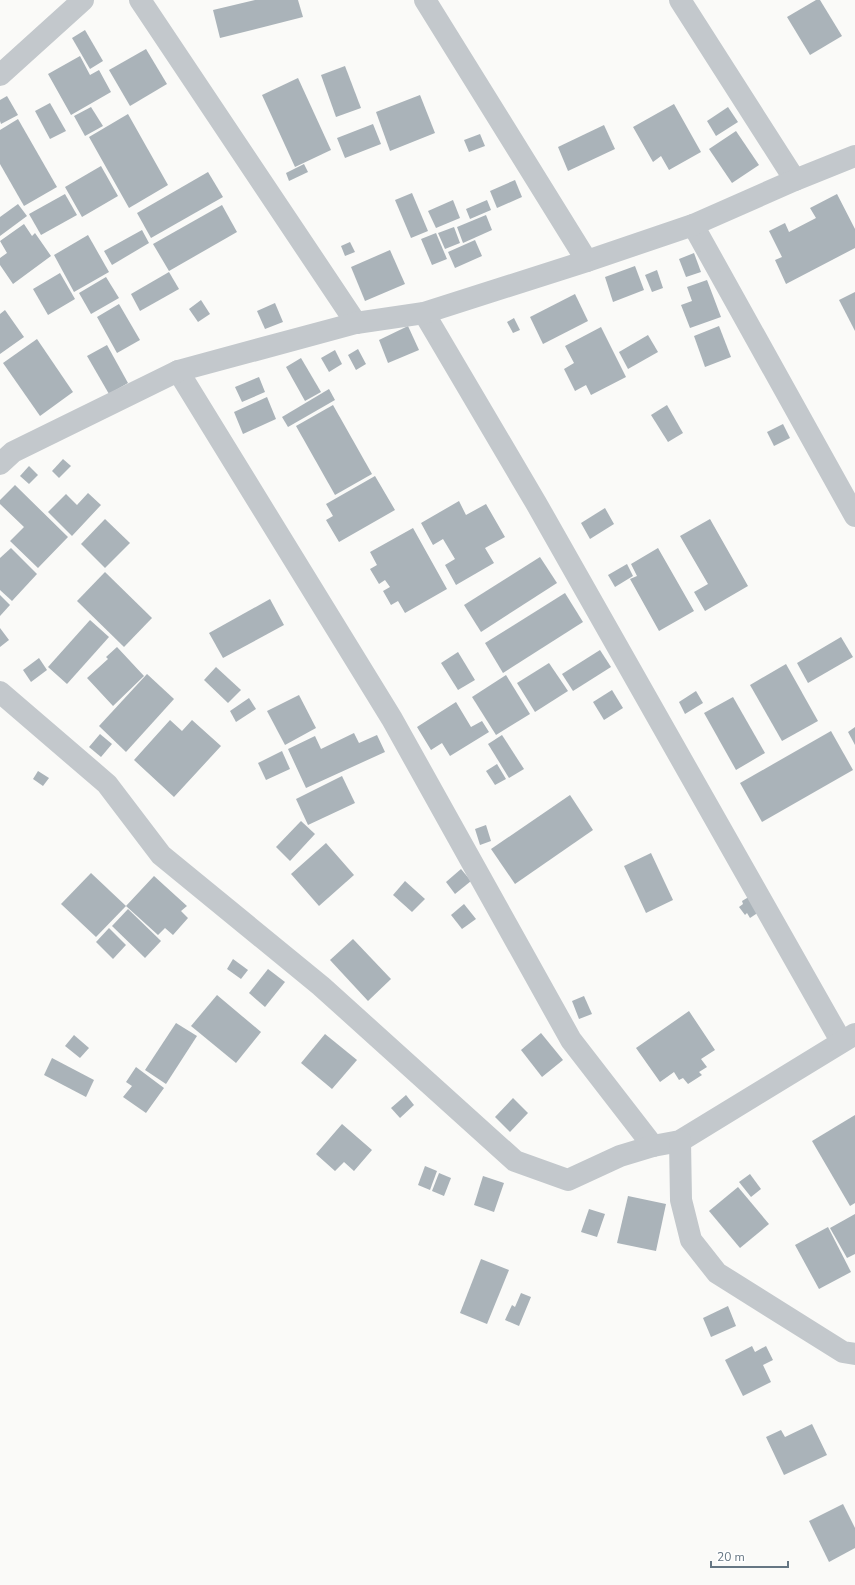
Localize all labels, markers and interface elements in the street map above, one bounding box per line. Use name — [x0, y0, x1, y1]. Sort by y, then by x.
scale bar — [711, 1543, 788, 1569]
text: 20 m — [717, 1549, 745, 1565]

